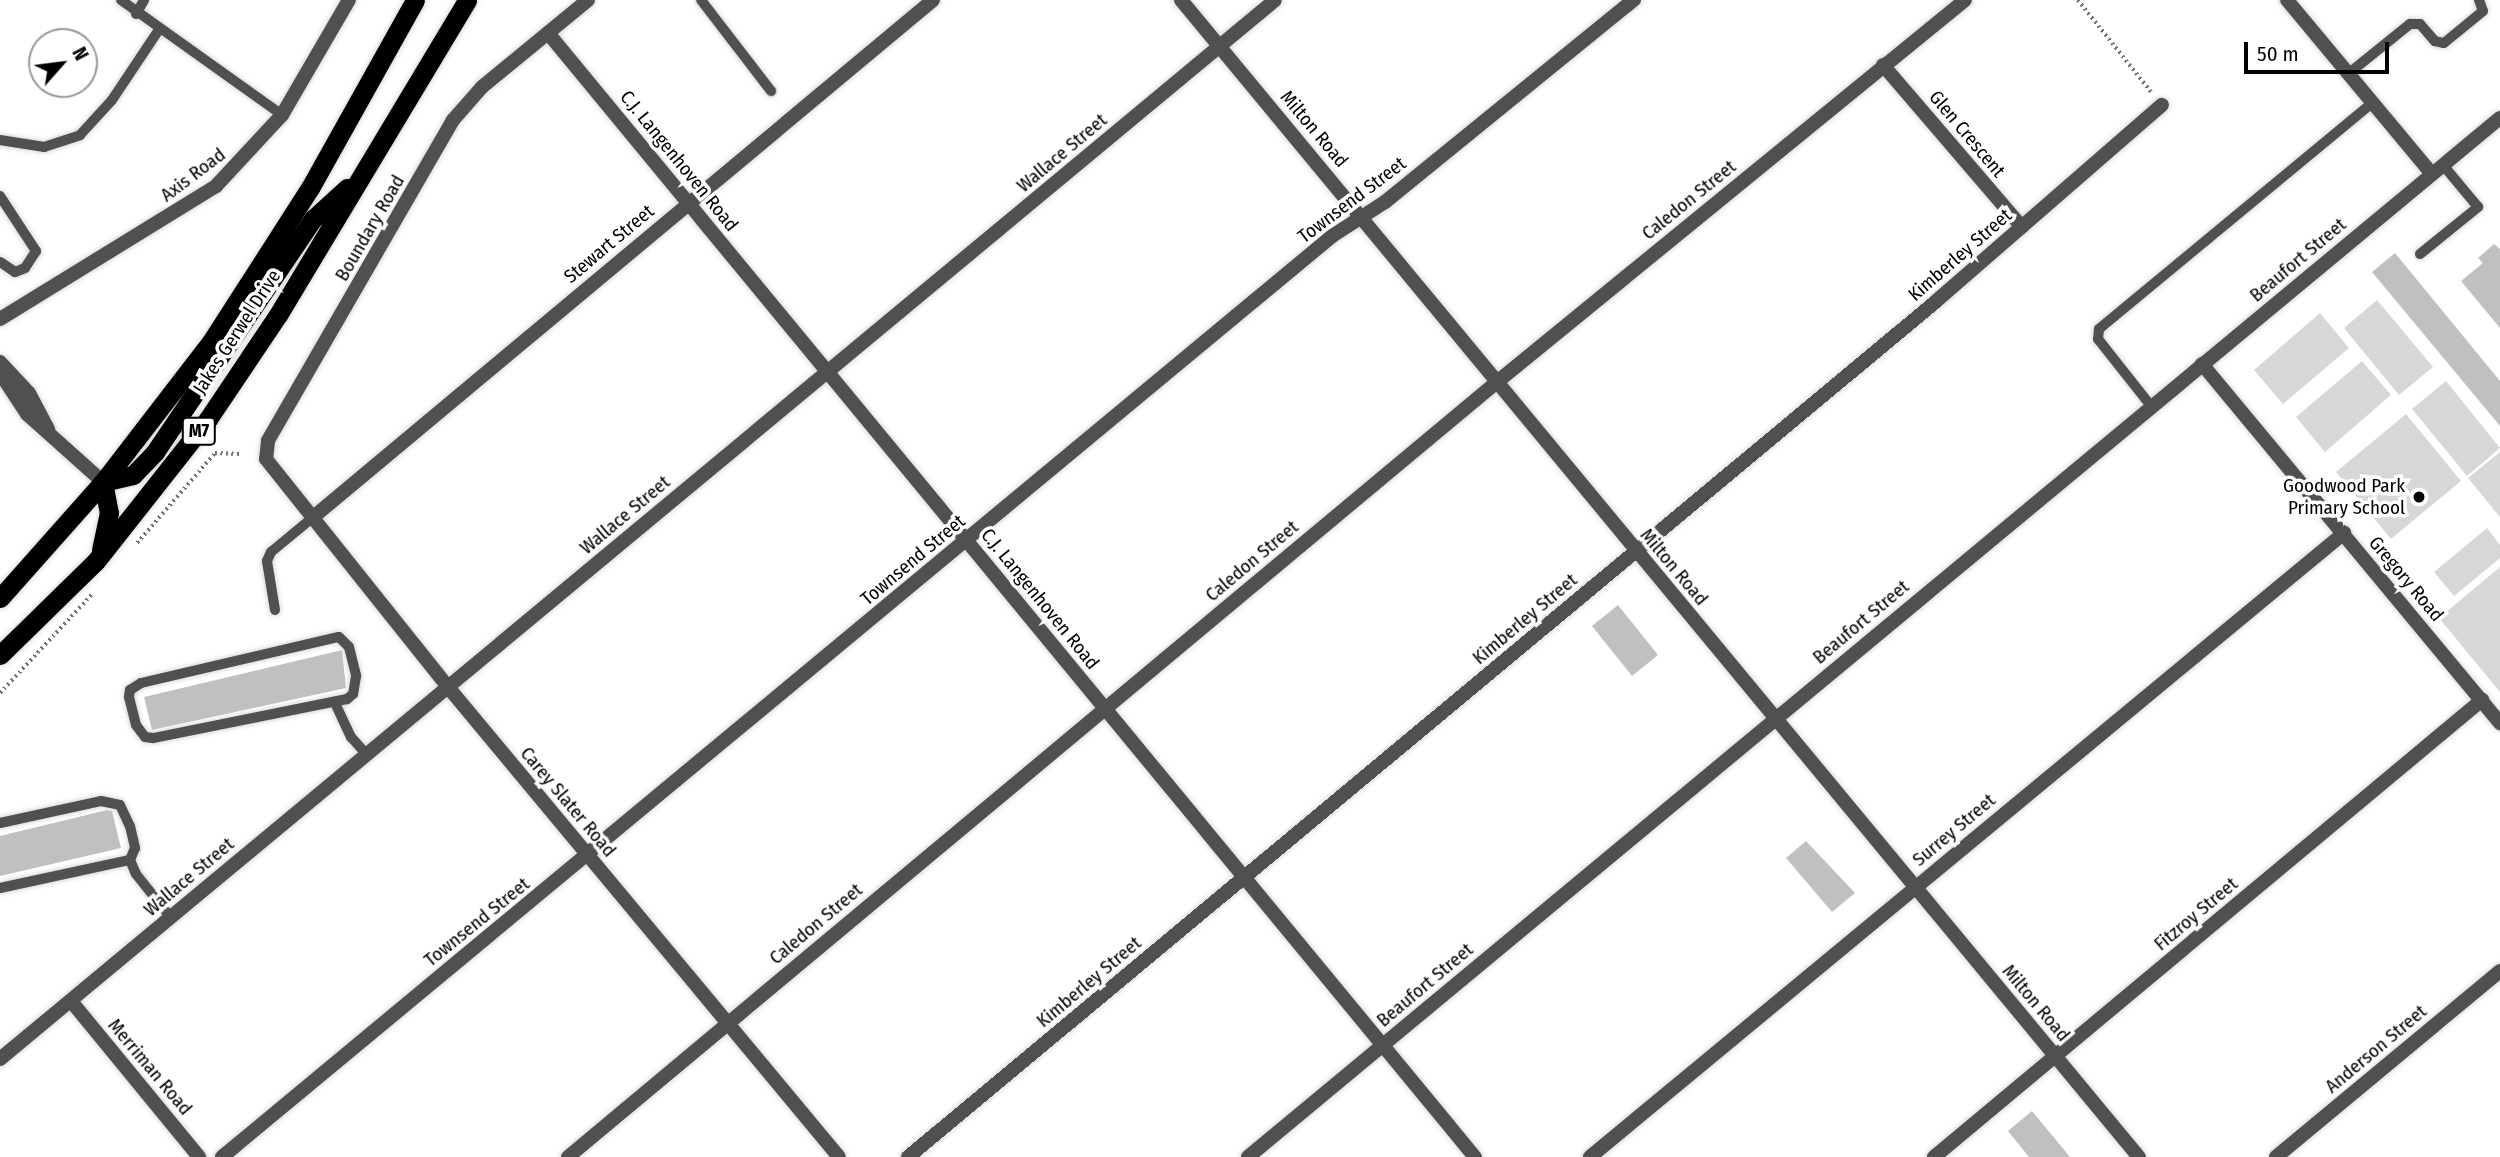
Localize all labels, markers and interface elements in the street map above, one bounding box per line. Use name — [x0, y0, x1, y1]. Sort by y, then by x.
north arrow — [28, 28, 98, 98]
scale bar — [2248, 28, 2393, 72]
text: 50 m — [2257, 41, 2299, 67]
text: N — [67, 43, 93, 64]
street label: C.J. Langenhoven Road — [615, 86, 743, 236]
street label: Milton Road — [1275, 86, 1353, 172]
street label: Glen Crescent — [1924, 86, 2010, 182]
street label: Wallace Street — [1012, 109, 1112, 197]
street label: Axis Road — [156, 143, 230, 207]
street label: Townsend Street — [1294, 152, 1410, 248]
street label: Caledon Street — [1637, 155, 1741, 245]
street label: Boundary Road — [330, 171, 410, 285]
street label: Stewart Street — [559, 200, 659, 288]
street label: Kimberley Street — [1904, 204, 2016, 306]
street label: Beaufort Street — [2245, 213, 2351, 307]
street label: Jakes Gerwel Drive — [188, 266, 286, 398]
road number: M7 — [182, 416, 216, 446]
street label: Wallace Street — [575, 471, 675, 559]
place label: Goodwood Park Primary School — [2283, 475, 2405, 519]
marker: Goodwood Park Primary School — [2411, 489, 2427, 505]
street label: Townsend Street — [856, 510, 970, 610]
street label: Caledon Street — [1201, 516, 1303, 606]
street label: C.J. Langenhoven Road — [976, 524, 1104, 674]
street label: Milton Road — [1635, 524, 1713, 610]
street label: Gregory Road — [2364, 532, 2448, 626]
street label: Kimberley Street — [1468, 569, 1582, 669]
street label: Beaufort Street — [1808, 575, 1914, 669]
street label: Carey Slater Road — [515, 742, 621, 862]
street label: Surrey Street — [1908, 789, 2000, 871]
street label: Wallace Street — [139, 833, 239, 921]
street label: Townsend Street — [420, 873, 534, 971]
street label: Fitzroy Street — [2150, 873, 2242, 955]
street label: Caledon Street — [765, 879, 867, 969]
street label: Kimberley Street — [1032, 932, 1146, 1032]
street label: Beaufort Street — [1372, 938, 1478, 1032]
street label: Milton Road — [1997, 960, 2075, 1046]
street label: Anderson Street — [2321, 1000, 2431, 1098]
street label: Merriman Road — [103, 1014, 197, 1120]

